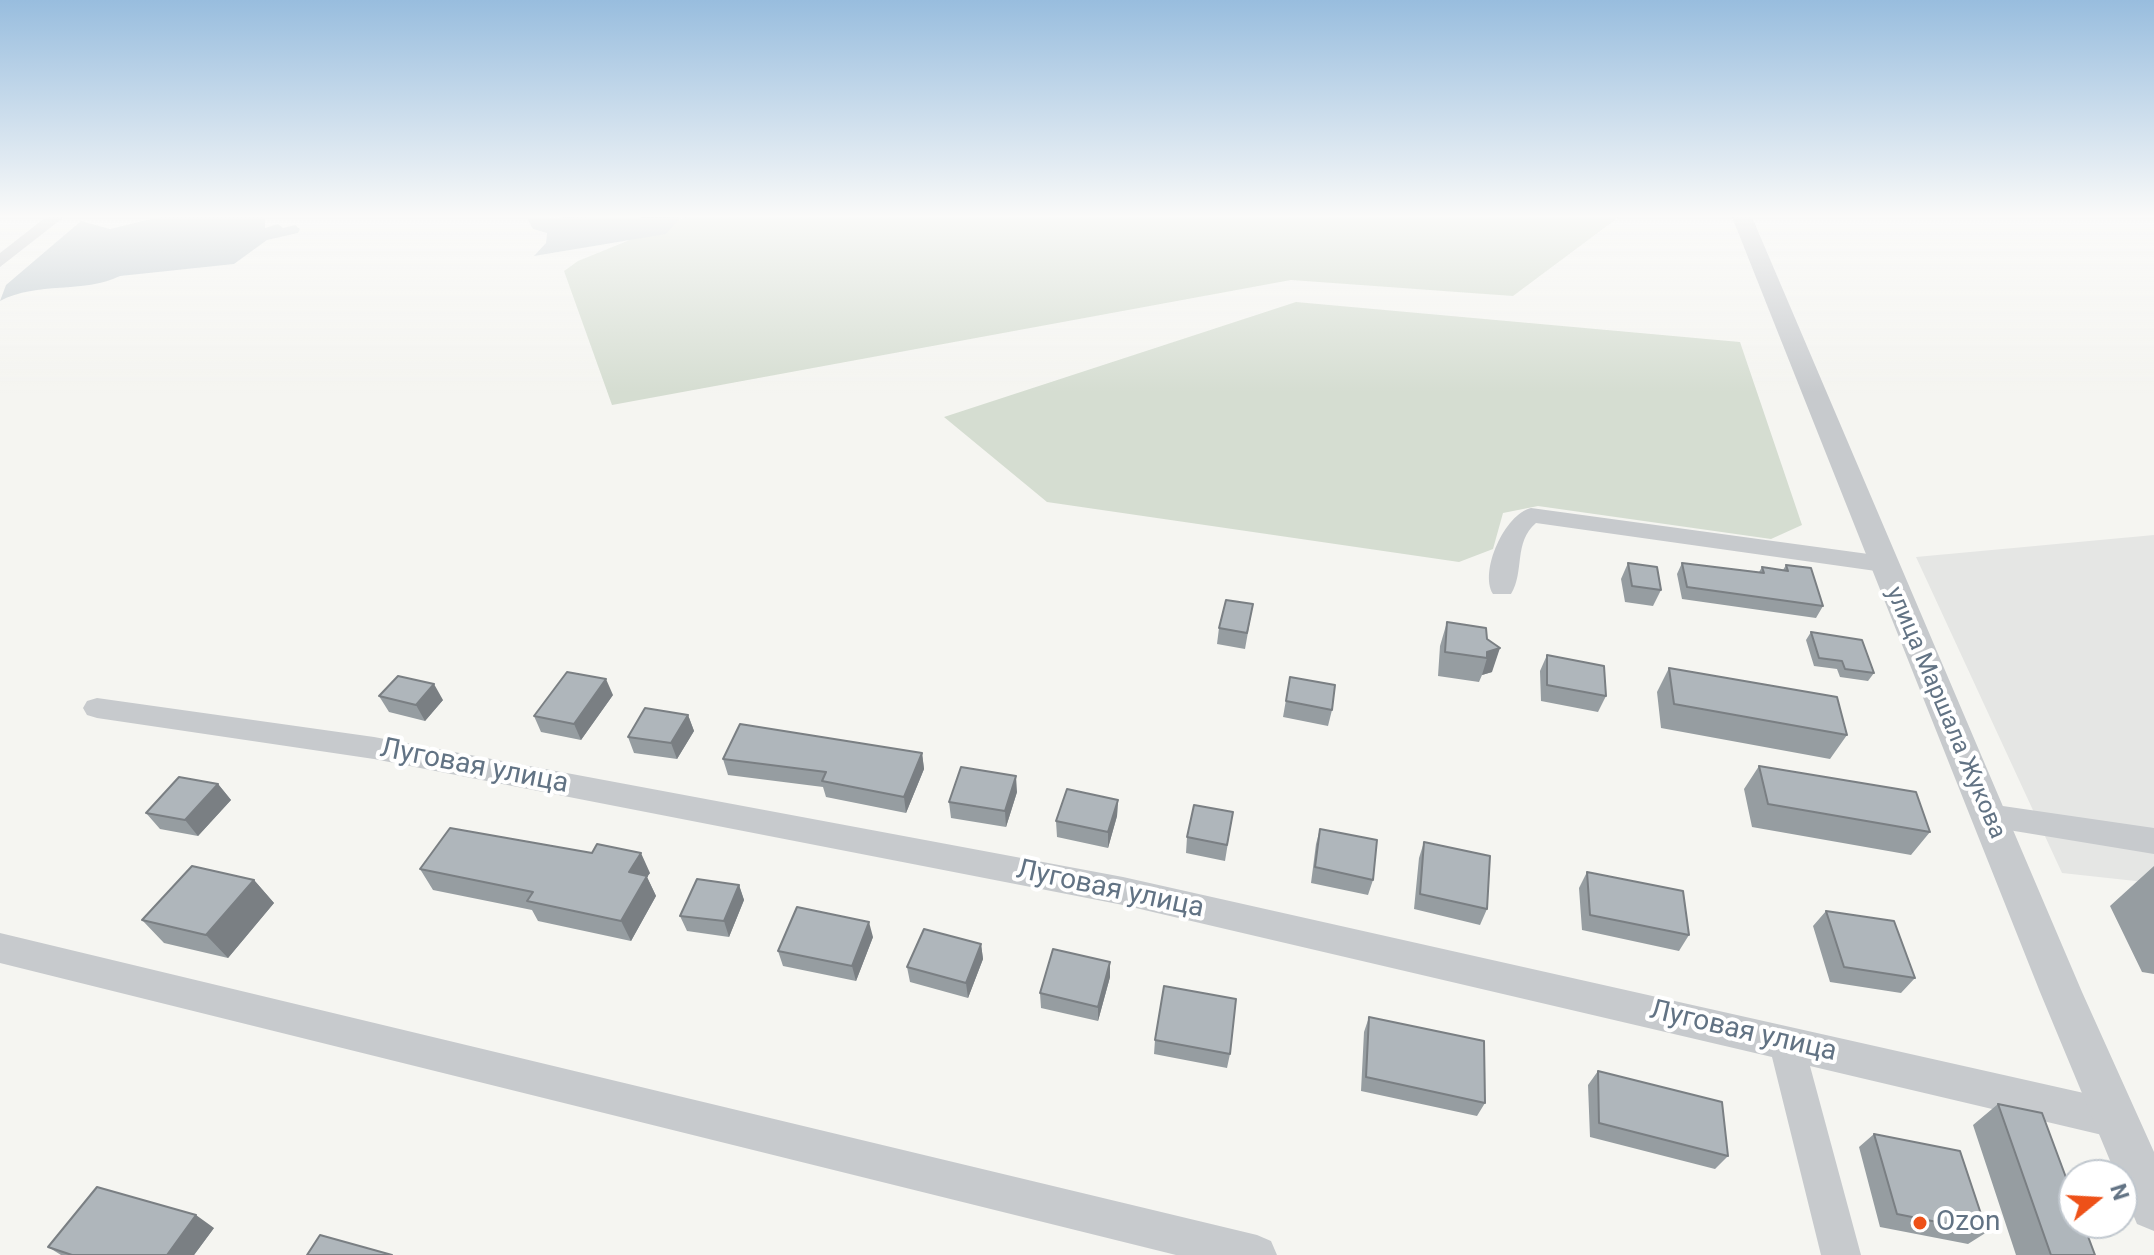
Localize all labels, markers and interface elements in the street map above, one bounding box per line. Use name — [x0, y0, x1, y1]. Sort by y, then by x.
street label: улица Маршала Жукова — [1879, 583, 2011, 843]
street label: Луговая улица — [377, 732, 571, 802]
street label: Луговая улица — [1013, 854, 1207, 926]
street label: Луговая улица — [1646, 994, 1840, 1070]
north arrow — [2058, 1159, 2138, 1239]
text: N — [2105, 1181, 2134, 1203]
place label: Ozon — [1936, 1206, 2000, 1240]
marker: Ozon — [1911, 1214, 1929, 1232]

